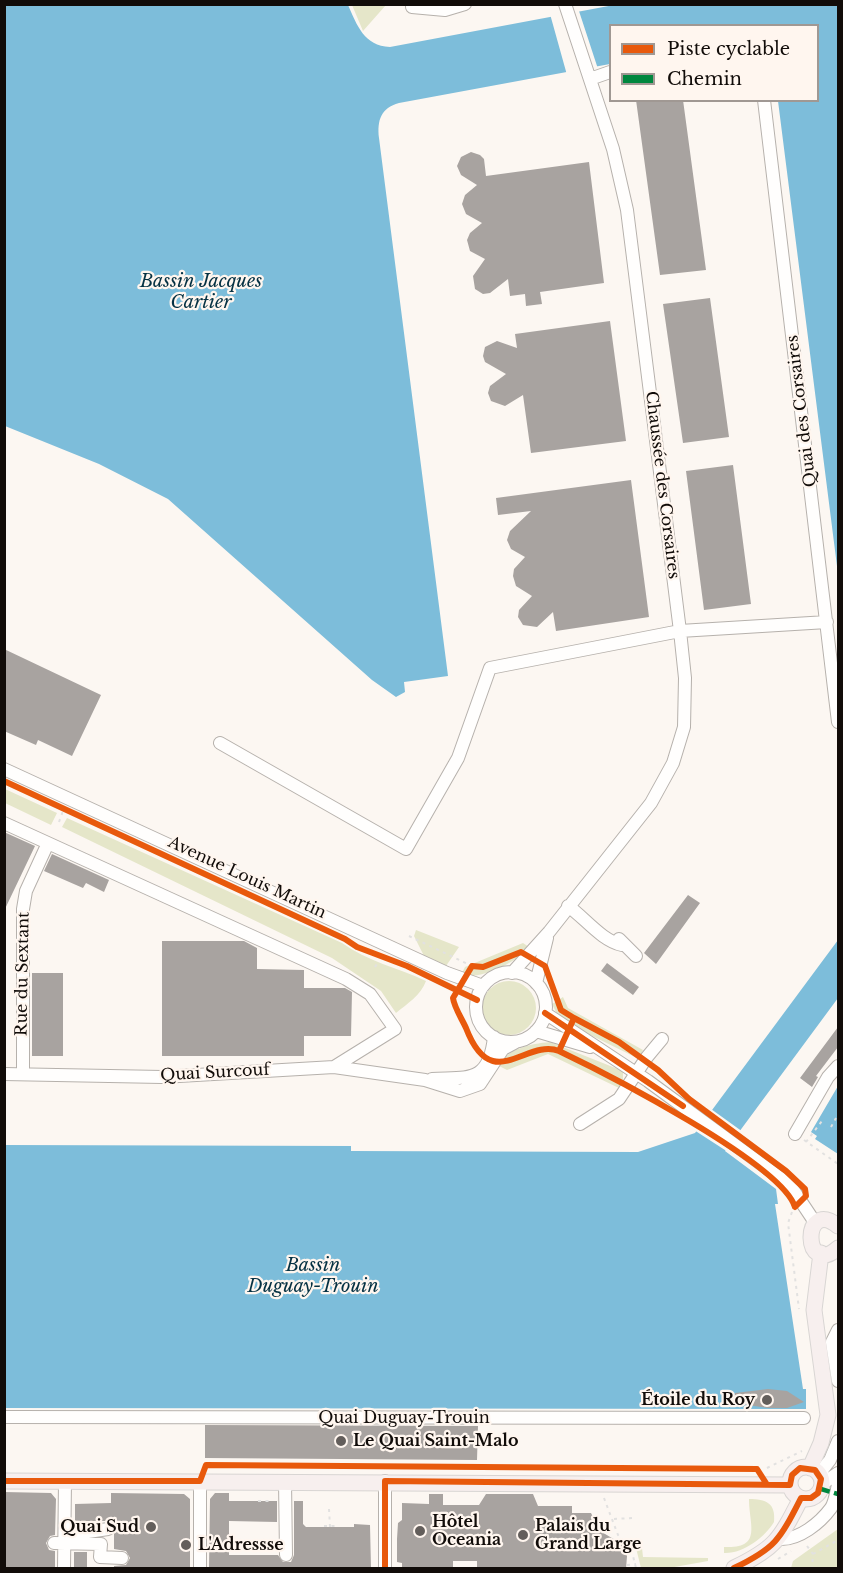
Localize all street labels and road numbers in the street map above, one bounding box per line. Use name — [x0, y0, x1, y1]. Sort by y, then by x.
street label: Quai des Corsaires — [783, 334, 821, 488]
street label: Chaussée des Corsaires — [641, 390, 683, 580]
street label: Avenue Louis Martin — [165, 833, 329, 923]
street label: Rue du Sextant — [12, 912, 34, 1036]
street label: Quai Surcouf — [160, 1061, 270, 1085]
street label: Quai Duguay-Trouin — [318, 1408, 490, 1428]

